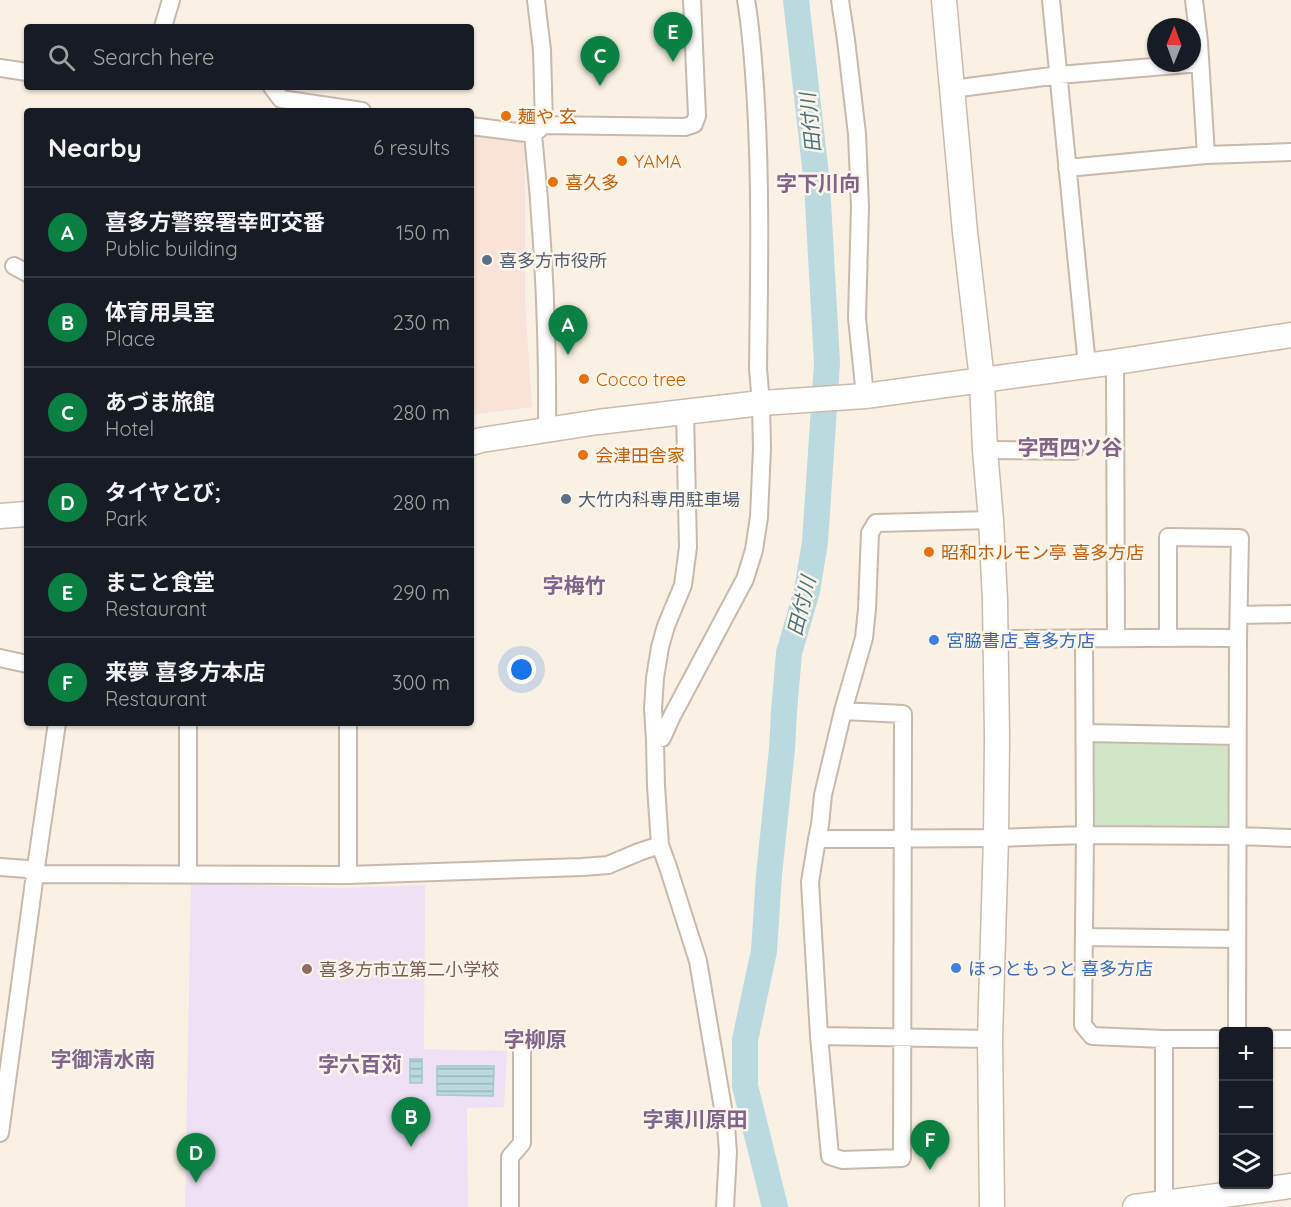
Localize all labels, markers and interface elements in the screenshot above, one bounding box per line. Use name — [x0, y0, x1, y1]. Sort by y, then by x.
pin: E — [654, 13, 692, 62]
north arrow — [1147, 18, 1201, 72]
search box — [24, 24, 474, 90]
pin: C — [580, 36, 620, 86]
icon: search — [45, 41, 78, 74]
text: Search here — [93, 43, 214, 71]
water label: 田付川 — [794, 90, 826, 154]
place label: 麺や 玄 — [518, 105, 577, 128]
marker: 麺や 玄 — [499, 109, 513, 123]
text: Nearby — [48, 131, 142, 164]
text: 6 results — [373, 135, 450, 160]
place label: YAMA — [634, 150, 682, 173]
marker: YAMA — [615, 154, 629, 168]
district label: 字下川向 — [776, 170, 860, 196]
place label: 喜久多 — [565, 171, 619, 194]
marker: 喜久多 — [546, 175, 560, 189]
text: 喜多方警察署幸町交番 — [105, 208, 325, 236]
text: A — [61, 220, 74, 245]
text: 150 m — [396, 220, 450, 245]
text: Public building — [105, 236, 238, 261]
place label: 喜多方市役所 — [499, 249, 607, 272]
marker: 喜多方市役所 — [480, 253, 494, 267]
text: 体育用具室 — [105, 298, 215, 326]
pin: A — [548, 306, 588, 355]
text: B — [61, 310, 74, 335]
text: 230 m — [393, 310, 450, 335]
text: Place — [105, 326, 155, 351]
place label: Cocco tree — [596, 368, 686, 391]
marker: Cocco tree — [577, 372, 591, 386]
text: あづま旅館 — [105, 388, 215, 416]
text: C — [61, 400, 74, 425]
text: 280 m — [393, 400, 450, 425]
text: Hotel — [105, 416, 154, 441]
district label: 字西四ツ谷 — [1018, 434, 1123, 460]
place label: 会津田舎家 — [595, 444, 685, 467]
marker: 会津田舎家 — [576, 448, 590, 462]
text: タイヤとび; — [105, 478, 221, 506]
place label: 大竹内科専用駐車場 — [578, 488, 740, 511]
text: D — [60, 490, 75, 515]
text: 280 m — [393, 490, 450, 515]
marker: 大竹内科専用駐車場 — [559, 492, 573, 506]
text: Park — [105, 506, 147, 531]
place label: 昭和ホルモン亭 喜多方店 — [941, 541, 1144, 564]
marker: 昭和ホルモン亭 喜多方店 — [922, 545, 936, 559]
text: まこと食堂 — [105, 568, 215, 596]
district label: 字梅竹 — [543, 572, 606, 598]
water label: 田付川 — [782, 572, 821, 638]
text: E — [62, 580, 73, 605]
text: 290 m — [392, 580, 450, 605]
text: Restaurant — [105, 596, 207, 621]
place label: 宮脇書店 喜多方店 — [946, 629, 1095, 652]
marker: 宮脇書店 喜多方店 — [927, 633, 941, 647]
your location — [507, 655, 536, 684]
text: 来夢 喜多方本店 — [105, 658, 265, 686]
text: F — [62, 670, 73, 695]
text: 300 m — [392, 670, 450, 695]
text: Restaurant — [105, 686, 207, 711]
place label: ほっともっと 喜多方店 — [968, 957, 1153, 980]
place label: 喜多方市立第二小学校 — [319, 958, 499, 981]
marker: ほっともっと 喜多方店 — [949, 961, 963, 975]
marker: 喜多方市立第二小学校 — [300, 962, 314, 976]
district label: 字柳原 — [504, 1026, 567, 1052]
map controls — [1219, 1027, 1273, 1189]
button: + — [1219, 1027, 1273, 1081]
district label: 字御清水南 — [51, 1046, 156, 1072]
district label: 字六百苅 — [318, 1051, 402, 1077]
button: − — [1219, 1081, 1273, 1135]
pin: B — [392, 1098, 430, 1147]
district label: 字東川原田 — [643, 1106, 748, 1132]
pin: F — [910, 1120, 950, 1170]
pin: D — [176, 1134, 216, 1183]
button: layers — [1219, 1135, 1273, 1189]

